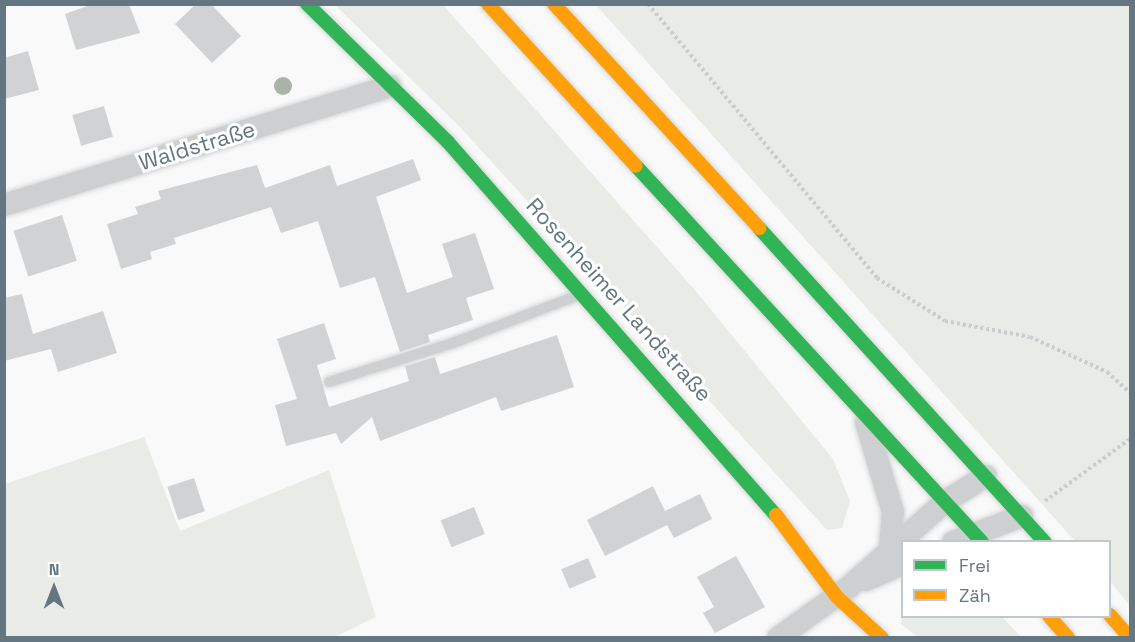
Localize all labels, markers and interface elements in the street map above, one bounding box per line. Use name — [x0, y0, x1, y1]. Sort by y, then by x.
street label: Waldstraße — [136, 116, 258, 176]
street label: Rosenheimer Landstraße — [521, 193, 717, 407]
legend — [901, 540, 1111, 618]
text: Frei — [959, 554, 990, 577]
north arrow — [24, 558, 84, 618]
text: N — [49, 559, 59, 580]
text: Zäh — [959, 584, 991, 607]

